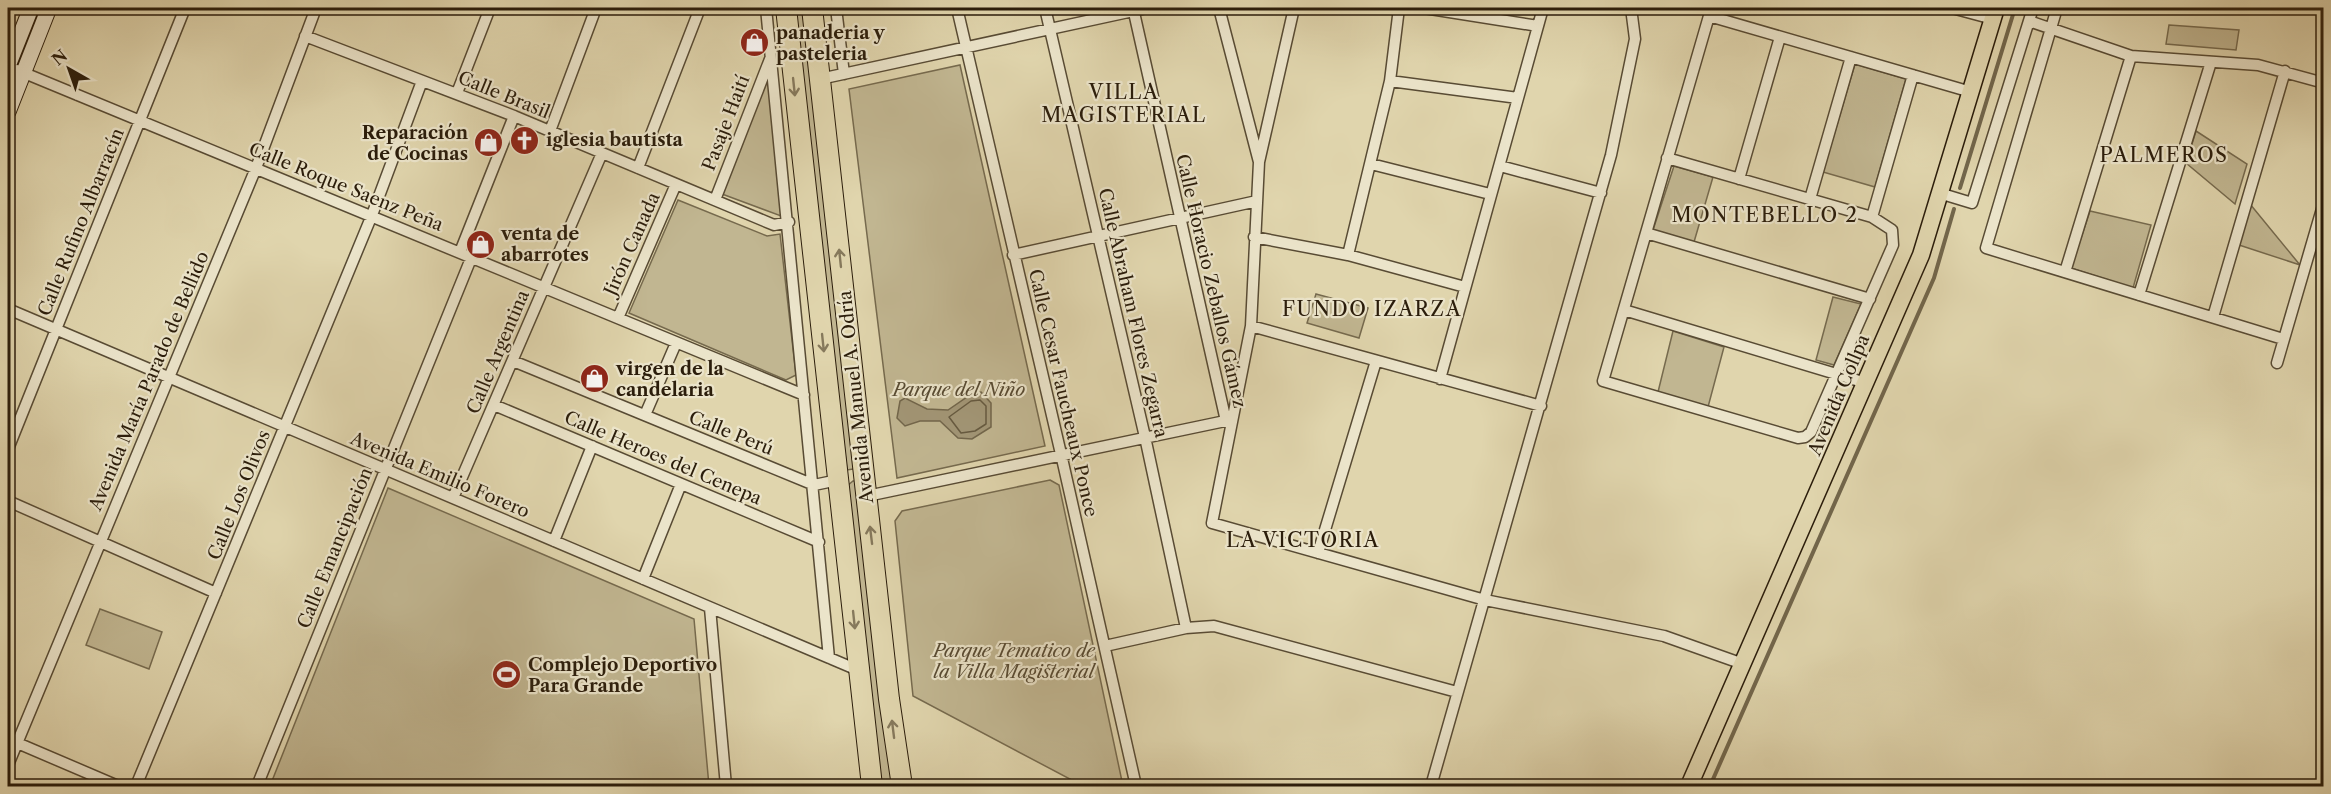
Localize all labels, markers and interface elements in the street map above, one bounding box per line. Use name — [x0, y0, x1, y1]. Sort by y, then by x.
place label: panaderia y pasteleria — [776, 22, 885, 65]
shop icon: panaderia y pasteleria — [739, 27, 771, 59]
north arrow — [39, 39, 99, 99]
text: N — [48, 45, 71, 70]
street label: Calle Brasil — [455, 67, 553, 123]
street label: Pasaje Haití — [698, 72, 754, 174]
one-way arrow — [789, 76, 800, 96]
district label: VILLA MAGISTERIAL — [1041, 80, 1207, 127]
place label: Reparación de Cocinas — [362, 122, 469, 165]
church icon: iglesia bautista — [509, 124, 541, 156]
street label: Calle Rufino Albarracín — [33, 125, 129, 319]
shop icon: Reparación de Cocinas — [473, 127, 505, 159]
place label: iglesia bautista — [546, 129, 684, 151]
street label: Calle Roque Saenz Peña — [246, 138, 447, 236]
district label: PALMEROS — [2099, 143, 2229, 167]
street label: Calle Horacio Zeballos Gámez — [1171, 152, 1251, 410]
street label: Calle Abraham Flores Zegarra — [1094, 186, 1173, 440]
street label: Jirón Canada — [598, 188, 665, 302]
district label: MONTEBELLO 2 — [1671, 203, 1859, 227]
place label: venta de abarrotes — [500, 223, 589, 266]
shop icon: venta de abarrotes — [464, 228, 496, 260]
street label: Avenida María Parado de Bellido — [84, 248, 214, 515]
one-way arrow — [834, 248, 845, 268]
street label: Calle Cesar Faucheaux Ponce — [1024, 267, 1102, 519]
street label: Calle Argentina — [462, 286, 534, 417]
street label: Avenida Manuel A. Odría — [834, 289, 878, 506]
district label: FUNDO IZARZA — [1282, 297, 1462, 321]
street label: Avenida Collpa — [1803, 331, 1875, 460]
one-way arrow — [818, 332, 829, 352]
place label: virgen de la candelaria — [615, 358, 725, 401]
shop icon: virgen de la candelaria — [579, 363, 611, 395]
park label: Parque del Niño — [891, 379, 1025, 401]
street label: Calle Heroes del Cenepa — [561, 406, 765, 510]
street label: Calle Perú — [686, 406, 776, 460]
street label: Calle Los Olivos — [203, 427, 275, 563]
street label: Avenida Emilio Forero — [346, 427, 533, 523]
street label: Calle Emancipación — [293, 464, 377, 632]
one-way arrow — [865, 526, 876, 545]
district label: LA VICTORIA — [1226, 528, 1380, 552]
one-way arrow — [849, 610, 860, 630]
park label: Parque Tematico de la Villa Magisterial — [931, 640, 1097, 683]
place label: Complejo Deportivo Para Grande — [528, 654, 717, 697]
sports icon: Complejo Deportivo Para Grande — [491, 659, 523, 691]
one-way arrow — [887, 719, 898, 739]

